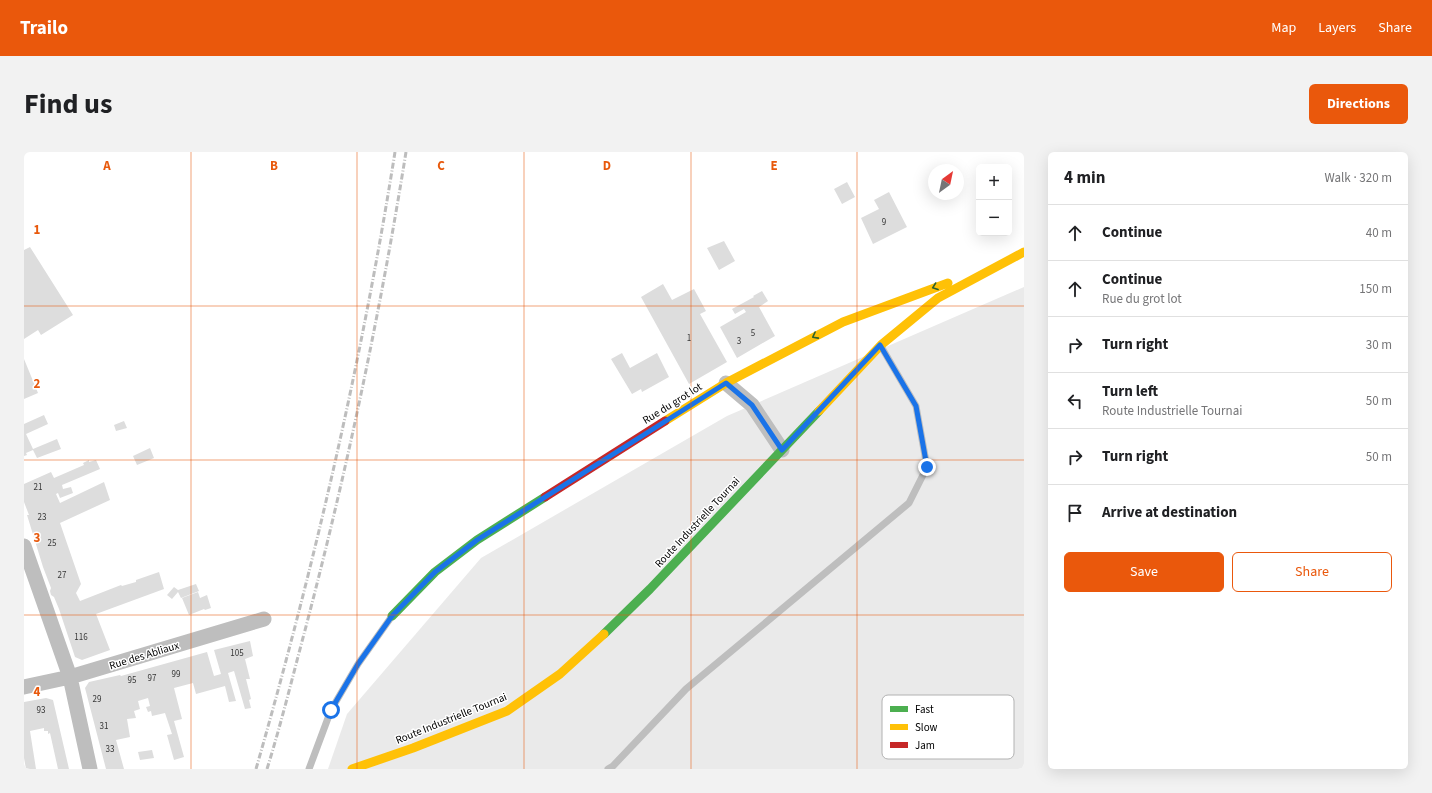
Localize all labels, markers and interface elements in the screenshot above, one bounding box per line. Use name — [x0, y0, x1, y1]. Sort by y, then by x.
text: Trailo — [20, 15, 68, 42]
text: Map — [1271, 18, 1296, 38]
text: Layers — [1318, 18, 1356, 38]
text: Share — [1378, 18, 1412, 38]
text: Find us — [24, 84, 112, 124]
button: Directions — [1309, 84, 1408, 124]
text: A — [102, 157, 111, 175]
text: B — [270, 157, 278, 175]
text: C — [437, 157, 445, 175]
text: D — [603, 157, 611, 175]
text: E — [770, 157, 778, 175]
north arrow — [928, 164, 964, 200]
map controls — [976, 164, 1012, 236]
button: + — [976, 164, 1012, 200]
text: 4 min — [1064, 166, 1105, 190]
text: Walk · 320 m — [1324, 169, 1392, 187]
button: − — [976, 200, 1012, 236]
house number: 9 — [882, 216, 887, 229]
text: 1 — [34, 221, 41, 239]
icon: ahead — [1064, 222, 1086, 244]
text: Continue — [1102, 222, 1162, 243]
text: 40 m — [1366, 224, 1392, 242]
text: Continue — [1102, 269, 1162, 290]
icon: ahead — [1064, 278, 1086, 300]
text: 150 m — [1359, 280, 1392, 298]
one-way arrow — [931, 283, 938, 291]
text: Rue du grot lot — [1102, 290, 1182, 308]
house number: 5 — [751, 327, 756, 340]
house number: 1 — [687, 332, 691, 345]
one-way arrow — [811, 332, 819, 339]
icon: right — [1064, 334, 1086, 356]
text: Turn right — [1102, 334, 1168, 355]
house number: 3 — [737, 335, 742, 348]
text: 30 m — [1366, 336, 1392, 354]
text: 2 — [34, 375, 41, 393]
street label: Rue du grot lot — [640, 379, 705, 428]
text: Turn left — [1102, 381, 1158, 402]
icon: left — [1064, 390, 1086, 412]
text: 50 m — [1366, 392, 1392, 410]
text: Route Industrielle Tournai — [1102, 402, 1242, 420]
icon: right — [1064, 446, 1086, 468]
text: Turn right — [1102, 446, 1168, 467]
text: 50 m — [1366, 448, 1392, 466]
route end — [918, 458, 936, 476]
street label: Route Industrielle Tournai — [651, 474, 743, 571]
house number: 21 — [34, 481, 42, 494]
icon: arrive — [1064, 502, 1086, 524]
text: Arrive at destination — [1102, 502, 1237, 523]
house number: 23 — [38, 511, 47, 524]
text: 3 — [34, 529, 41, 547]
house number: 25 — [48, 537, 57, 550]
button: Save — [1064, 552, 1224, 592]
button: Share — [1232, 552, 1392, 592]
house number: 27 — [58, 569, 67, 582]
house number: 116 — [74, 631, 88, 644]
street label: Rue des Abliaux — [107, 638, 181, 673]
house number: 105 — [230, 647, 244, 660]
house number: 99 — [172, 668, 181, 681]
house number: 97 — [148, 672, 157, 685]
house number: 95 — [128, 674, 137, 687]
text: 4 — [34, 683, 41, 701]
street label: Route Industrielle Tournai — [393, 689, 509, 748]
house number: 29 — [93, 693, 102, 706]
legend — [882, 695, 1014, 759]
route start — [322, 701, 340, 719]
text: Fast — [915, 702, 934, 717]
house number: 93 — [37, 704, 46, 717]
house number: 31 — [100, 720, 108, 733]
text: Slow — [915, 720, 938, 735]
text: Jam — [915, 738, 935, 753]
house number: 33 — [106, 743, 115, 756]

